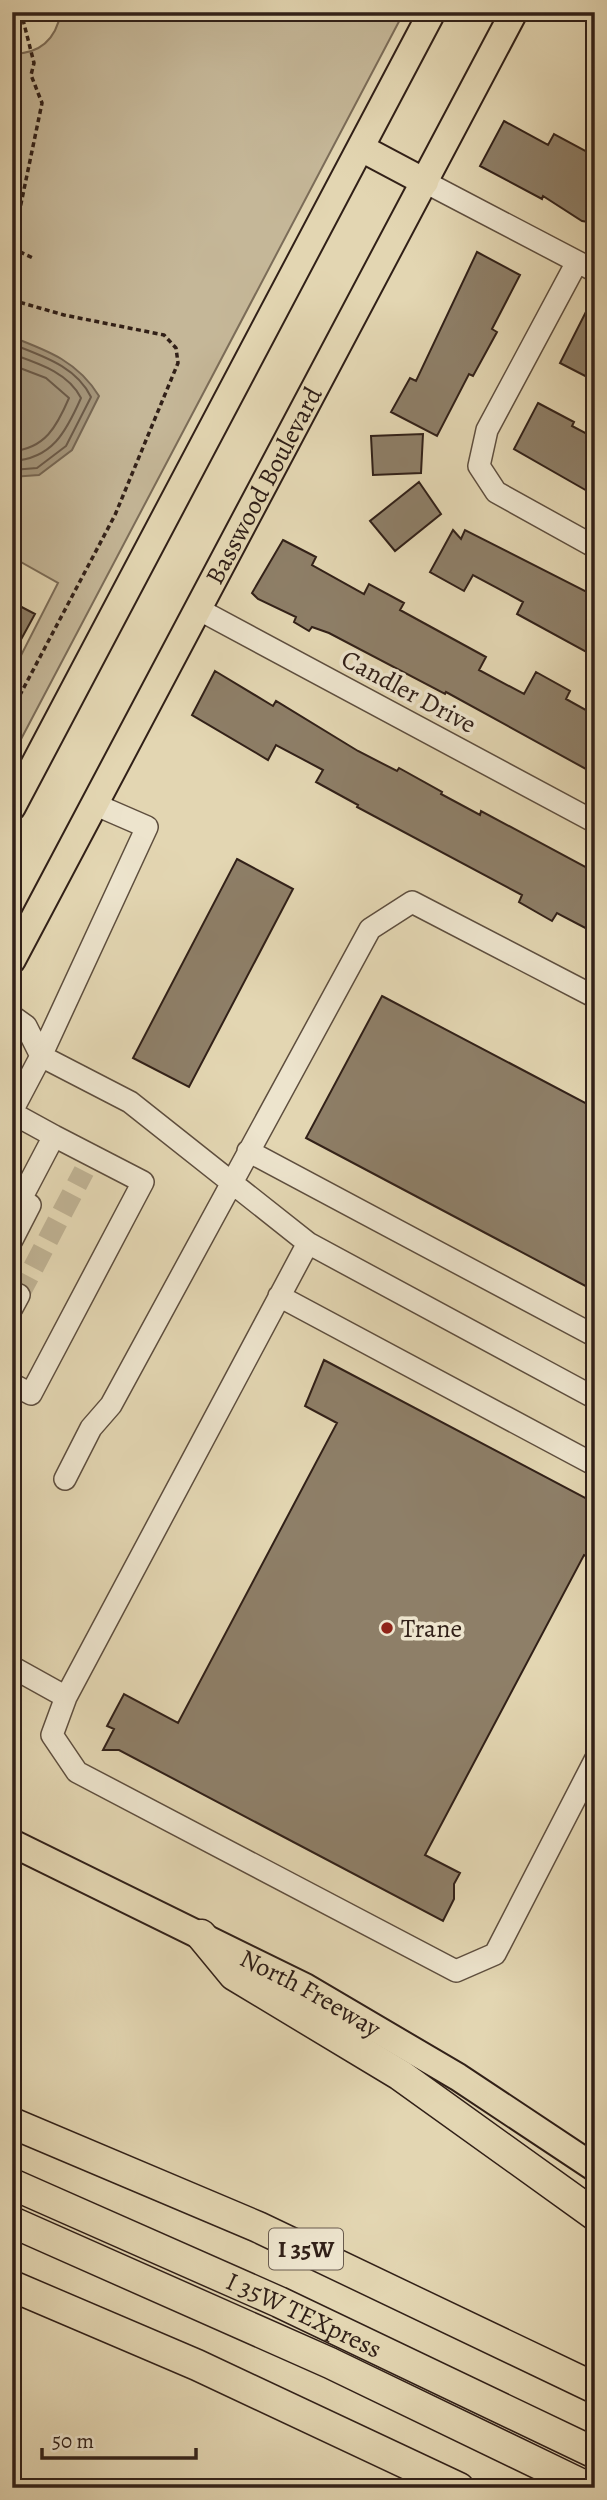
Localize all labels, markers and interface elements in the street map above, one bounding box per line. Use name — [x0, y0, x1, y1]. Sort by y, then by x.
street label: Basswood Boulevard — [197, 381, 330, 591]
street label: Candler Drive — [335, 641, 482, 742]
place label: Trane — [401, 1611, 462, 1646]
marker: Trane — [379, 1620, 395, 1636]
street label: North Freeway — [234, 1941, 388, 2046]
road number: I 35W — [269, 2228, 343, 2270]
street label: I 35W TEXpress — [221, 2264, 387, 2367]
scale bar — [42, 2416, 196, 2460]
text: 50 m — [52, 2427, 94, 2455]

